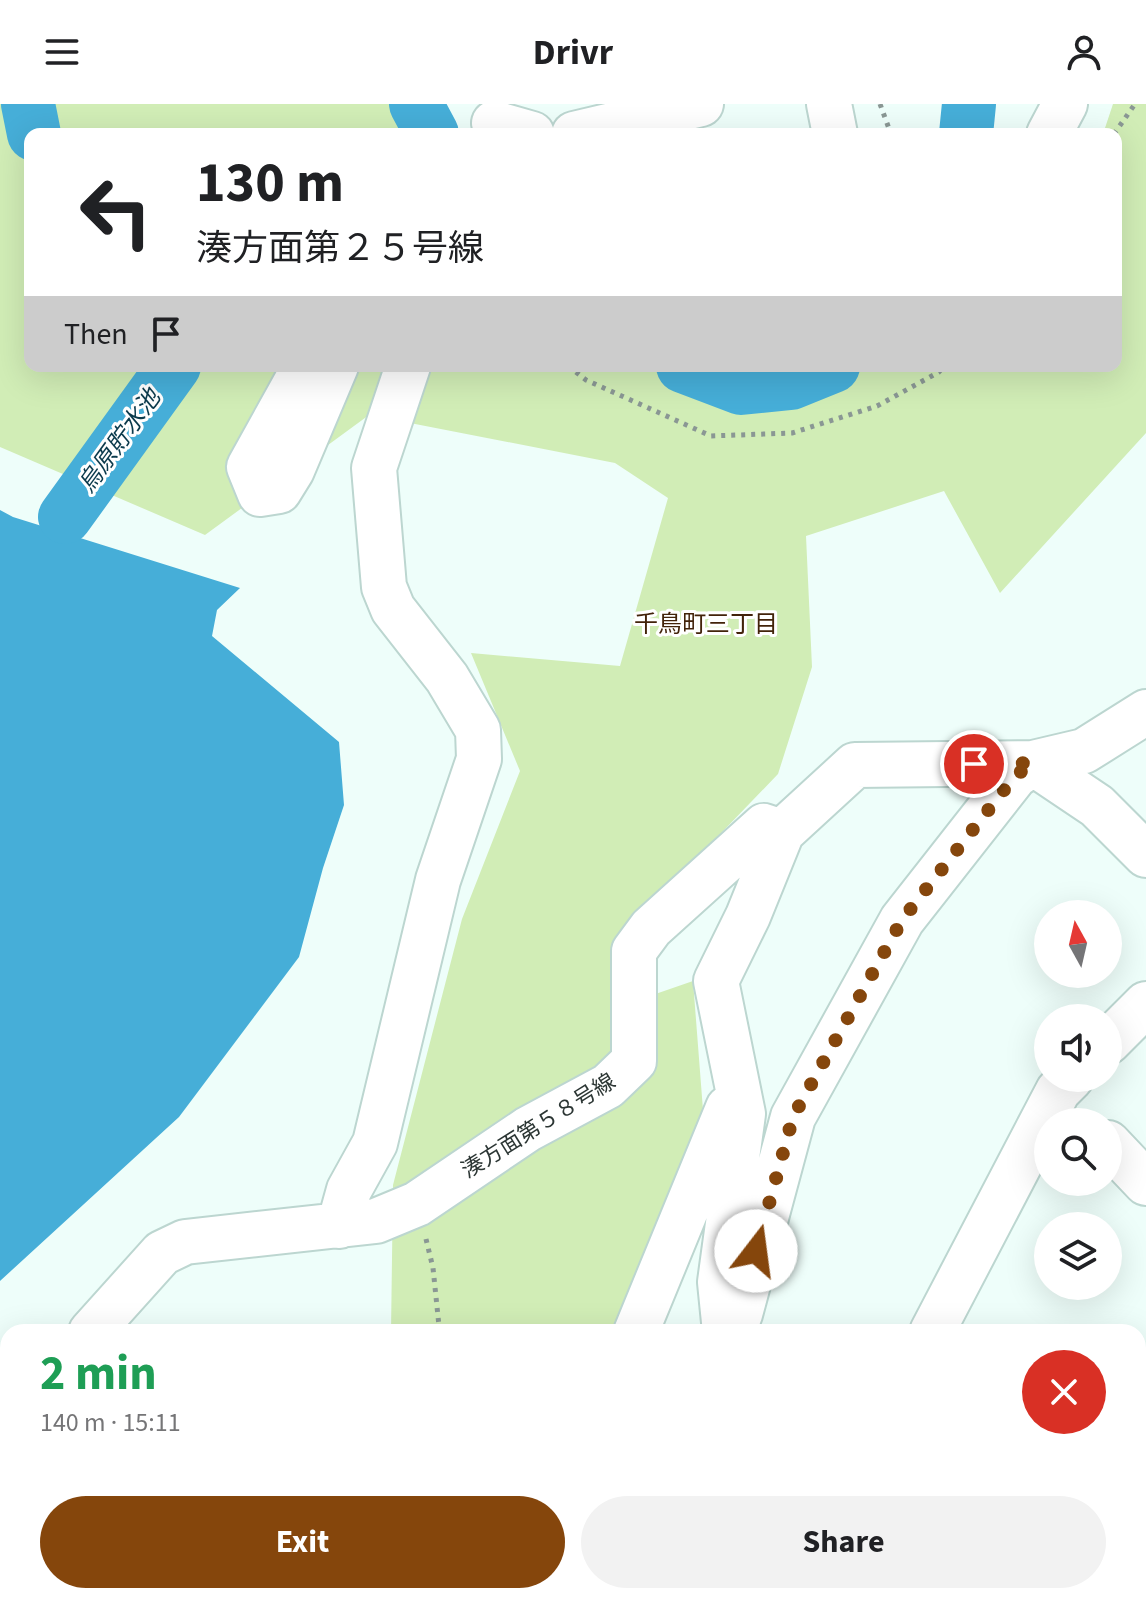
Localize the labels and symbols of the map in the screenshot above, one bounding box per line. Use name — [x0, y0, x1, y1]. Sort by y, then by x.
water label: 烏原貯水池 — [70, 381, 170, 500]
district label: 千鳥町三丁目 — [634, 607, 778, 642]
pin — [940, 730, 1008, 798]
north arrow — [1034, 900, 1122, 988]
street label: 湊方面第５８号線 — [455, 1066, 622, 1186]
position arrow — [714, 1209, 798, 1293]

